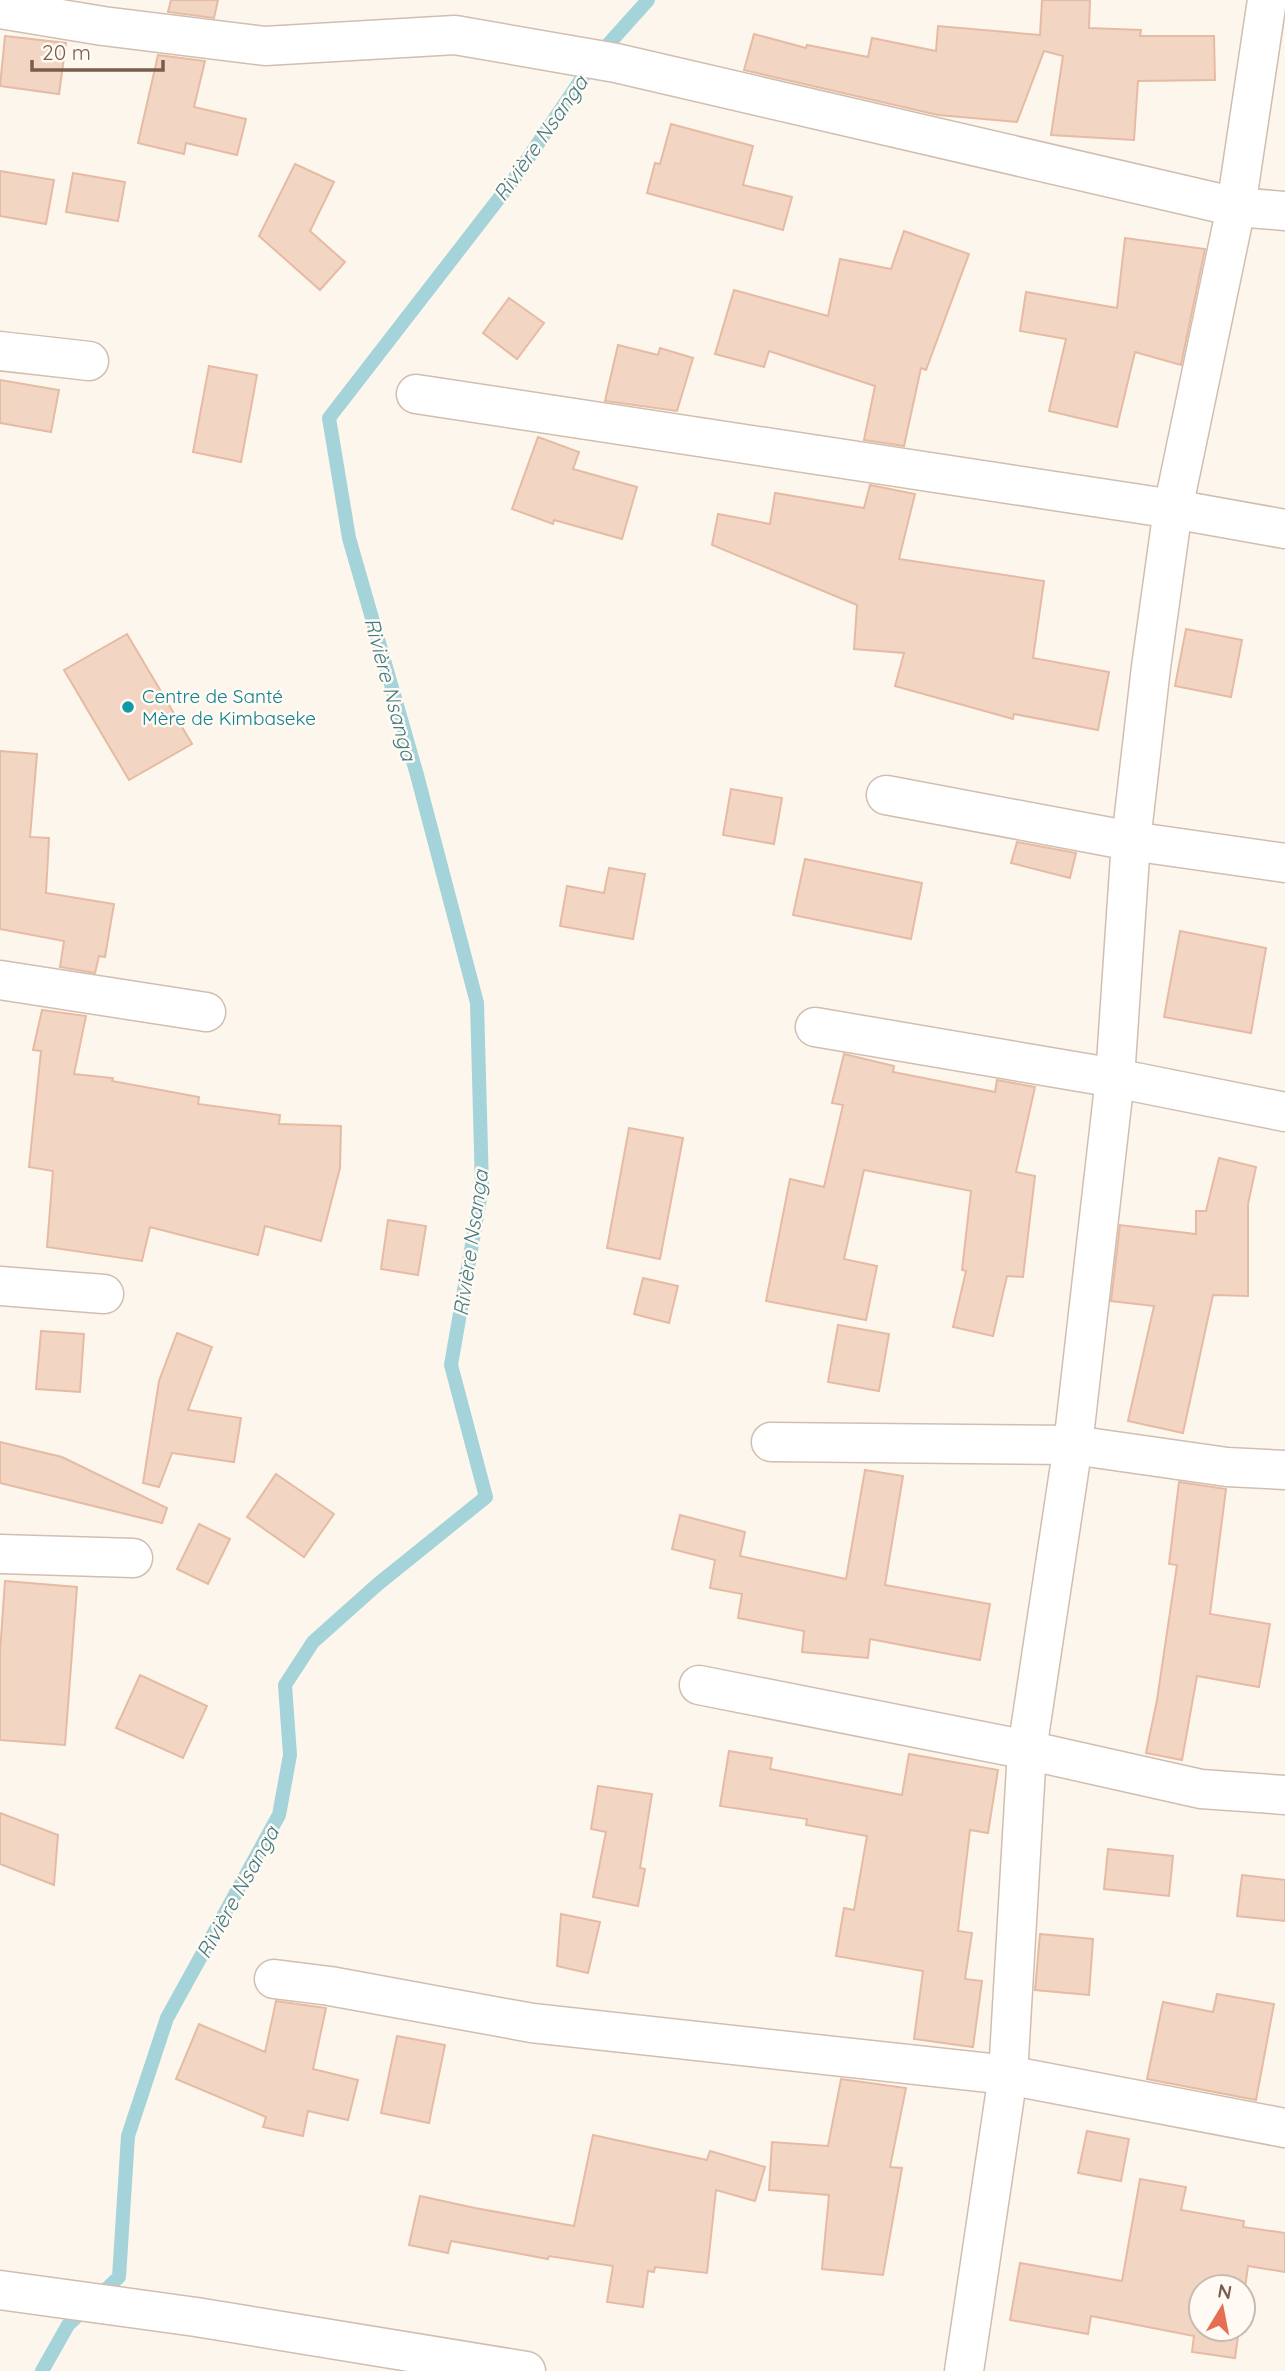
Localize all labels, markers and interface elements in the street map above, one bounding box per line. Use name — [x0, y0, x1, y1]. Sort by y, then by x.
scale bar — [32, 28, 163, 72]
text: 20 m — [42, 39, 91, 65]
water label: Rivière Nsanga — [487, 69, 594, 206]
water label: Rivière Nsanga — [359, 615, 423, 765]
place label: Centre de Santé Mère de Kimbaseke — [142, 684, 316, 730]
marker: Centre de Santé Mère de Kimbaseke — [120, 699, 136, 715]
water label: Rivière Nsanga — [447, 1167, 493, 1318]
water label: Rivière Nsanga — [190, 1820, 285, 1963]
north arrow — [1187, 2273, 1257, 2343]
text: N — [1216, 2278, 1234, 2304]

